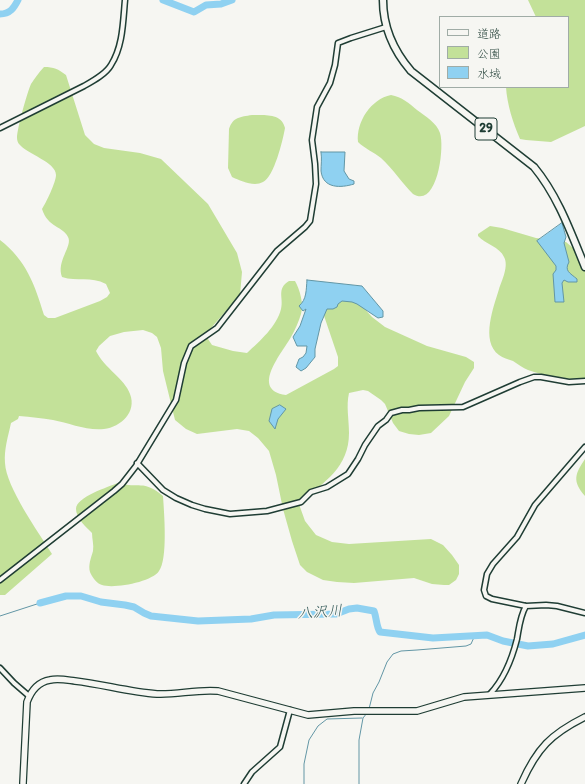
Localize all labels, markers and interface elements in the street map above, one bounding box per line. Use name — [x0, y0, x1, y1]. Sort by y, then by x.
legend — [439, 16, 569, 88]
text: 道路 — [477, 27, 501, 41]
text: 公園 — [477, 47, 501, 61]
text: 水域 — [477, 67, 501, 81]
road number: 29 — [475, 118, 497, 140]
water label: 八沢川 — [297, 602, 343, 624]

